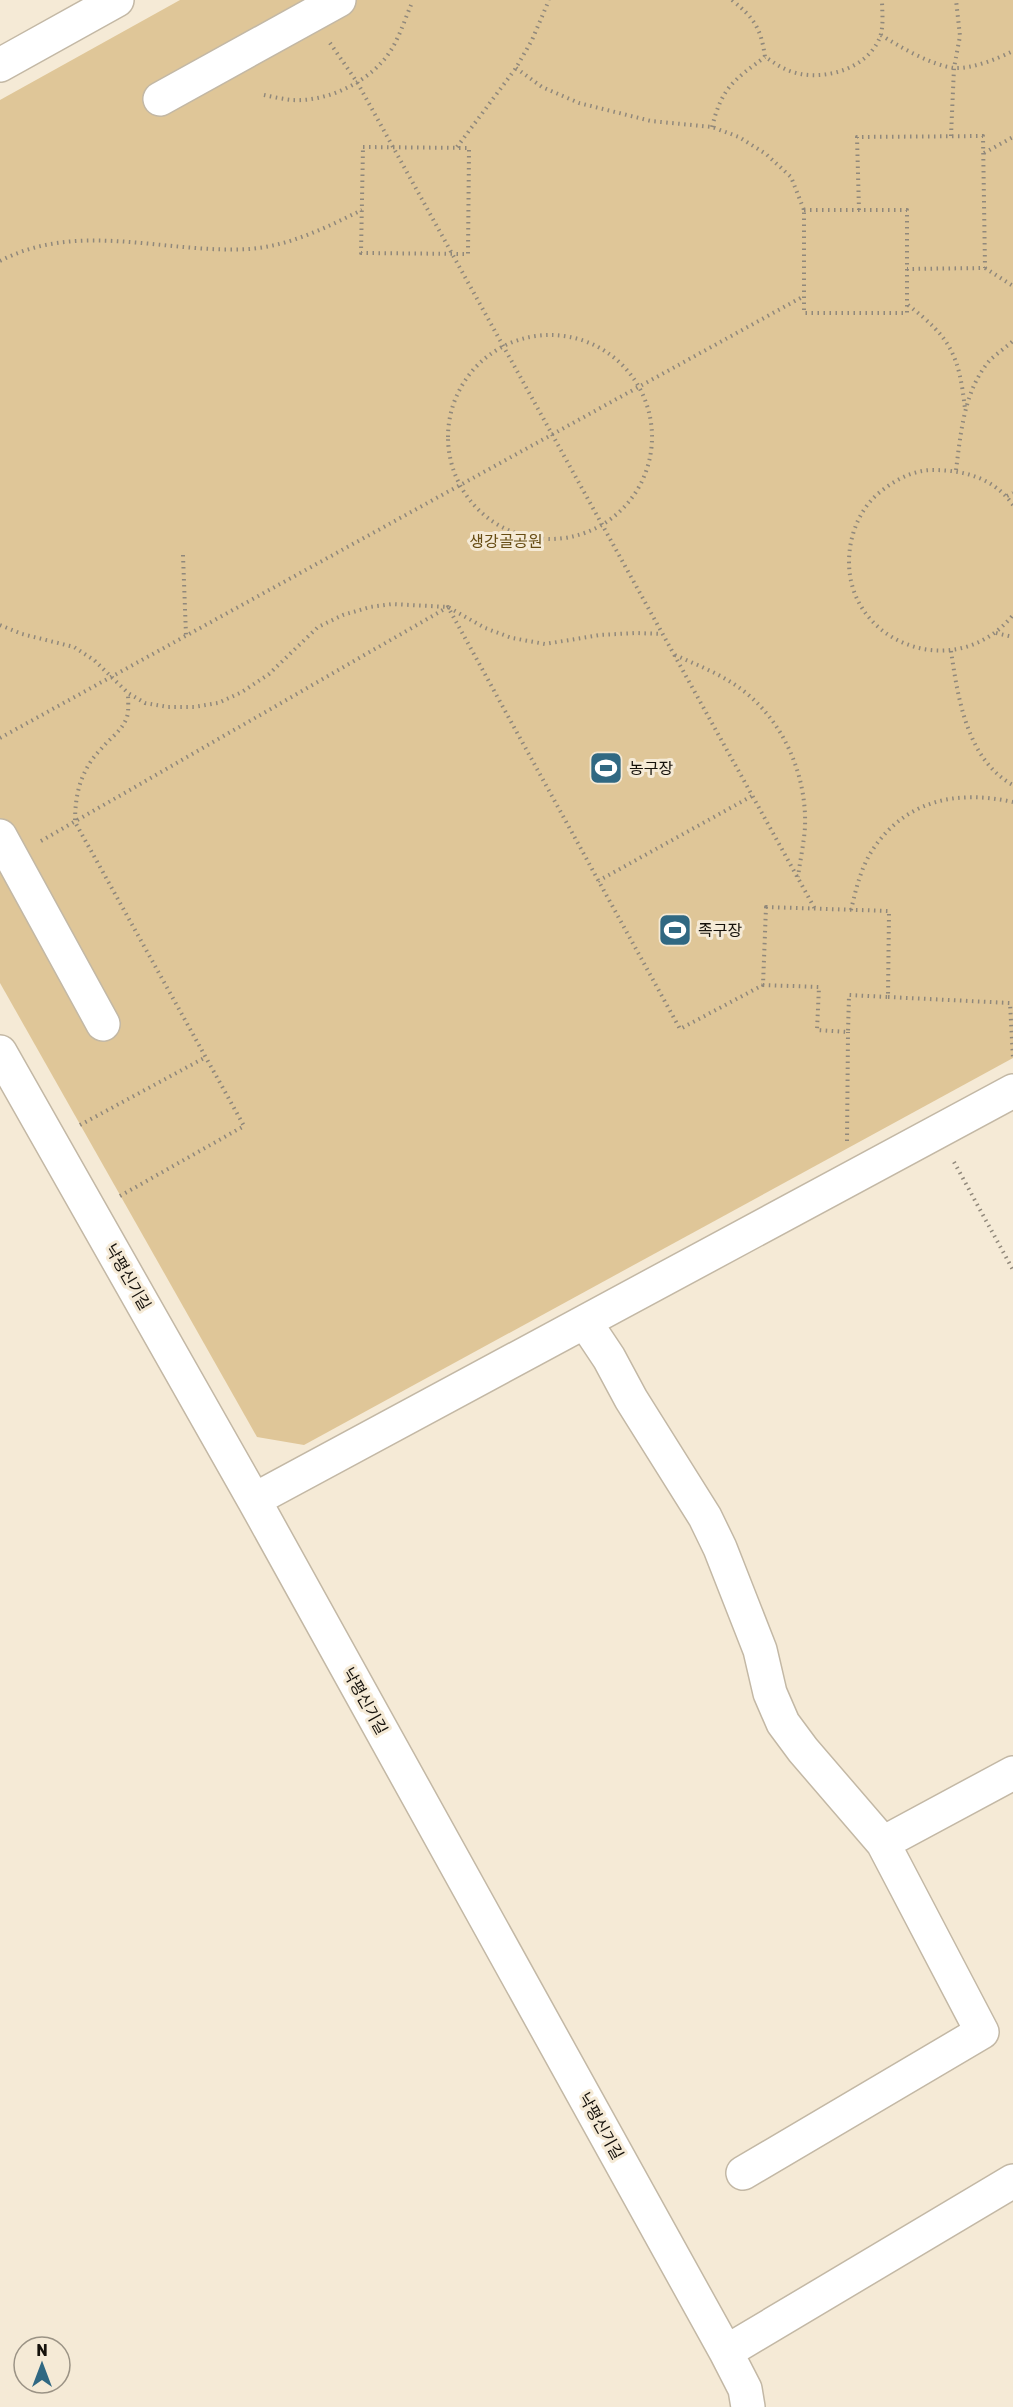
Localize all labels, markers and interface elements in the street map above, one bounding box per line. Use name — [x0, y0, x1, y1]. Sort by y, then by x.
park label: 생강골공원 — [469, 532, 543, 551]
sports icon: 농구장 — [588, 750, 624, 786]
place label: 농구장 — [629, 759, 673, 778]
sports icon: 족구장 — [657, 912, 693, 948]
place label: 족구장 — [698, 921, 742, 940]
street label: 낙평신기길 — [101, 1240, 155, 1314]
street label: 낙평신기길 — [339, 1664, 391, 1738]
street label: 낙평신기길 — [575, 2089, 627, 2163]
north arrow — [12, 2335, 72, 2395]
text: N — [36, 2341, 48, 2360]

